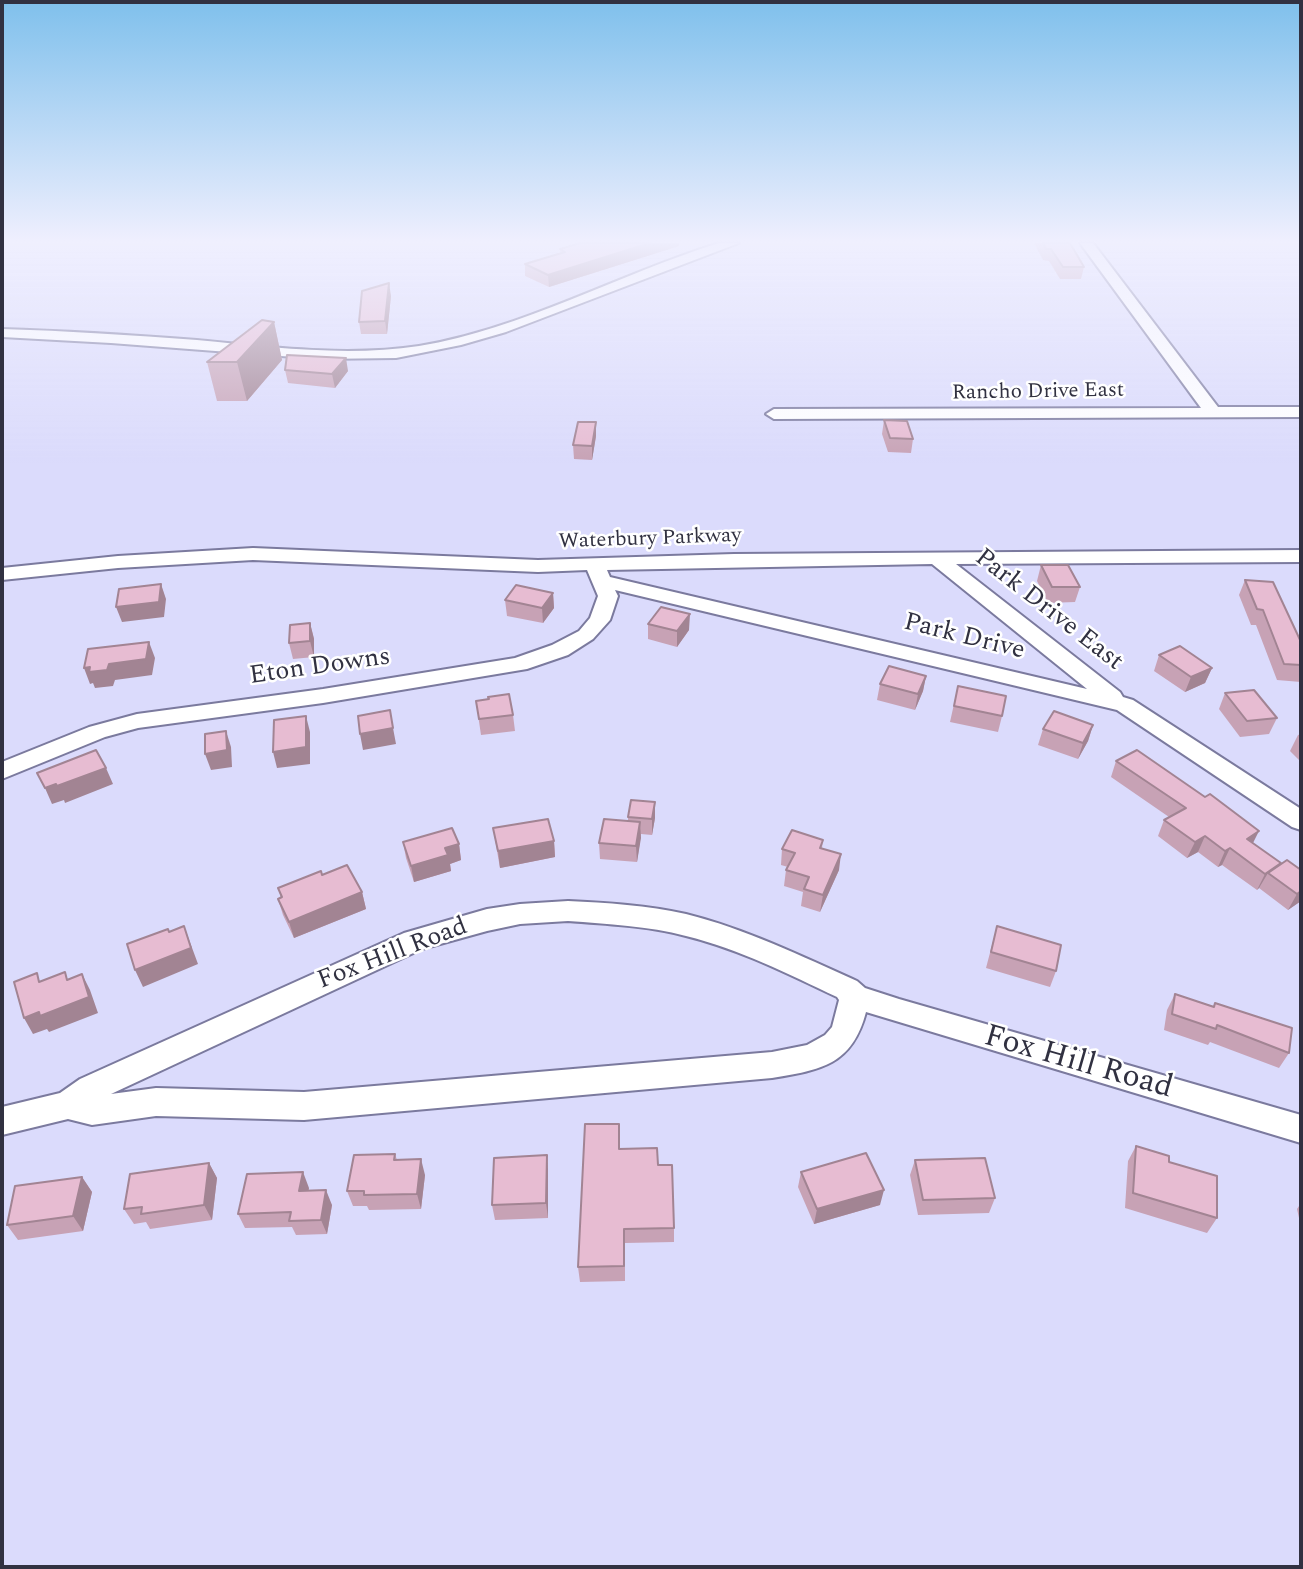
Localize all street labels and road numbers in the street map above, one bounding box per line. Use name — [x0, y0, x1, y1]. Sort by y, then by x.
street label: Rancho Drive East — [952, 379, 1124, 407]
street label: Waterbury Parkway — [558, 524, 742, 556]
street label: Park Drive East — [967, 543, 1129, 679]
street label: Park Drive — [900, 608, 1028, 668]
street label: Eton Downs — [248, 643, 392, 693]
street label: Fox Hill Road — [314, 912, 472, 998]
street label: Fox Hill Road — [979, 1019, 1177, 1109]

